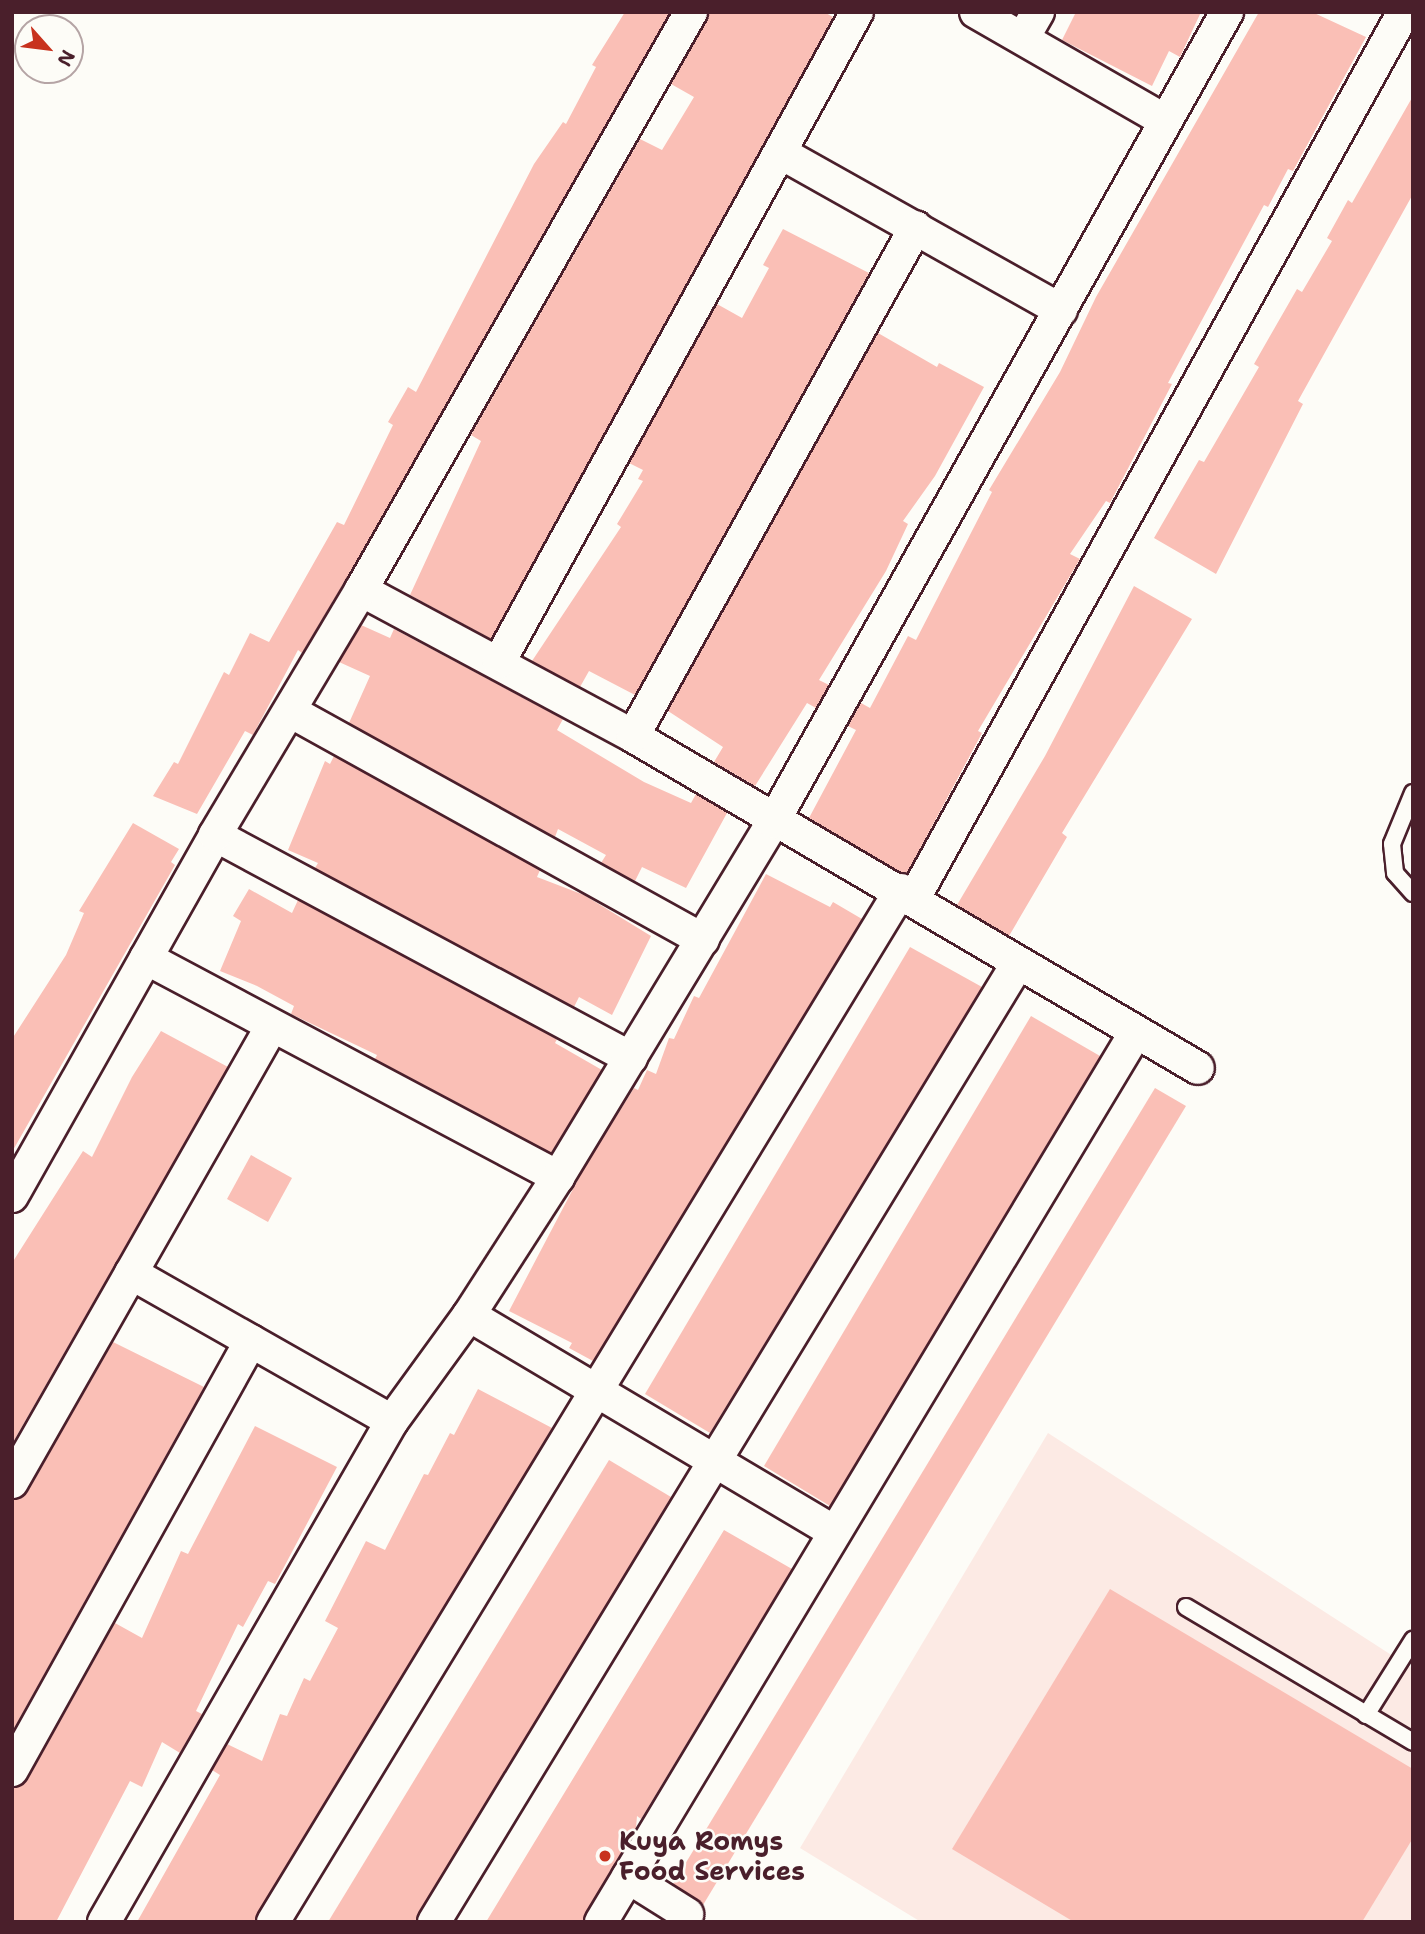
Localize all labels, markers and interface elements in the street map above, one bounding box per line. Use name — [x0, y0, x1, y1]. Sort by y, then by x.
north arrow — [14, 14, 84, 84]
text: N — [52, 46, 81, 71]
place label: Kuya Romys Food Services — [619, 1825, 805, 1886]
marker: Kuya Romys Food Services — [597, 1848, 613, 1864]

